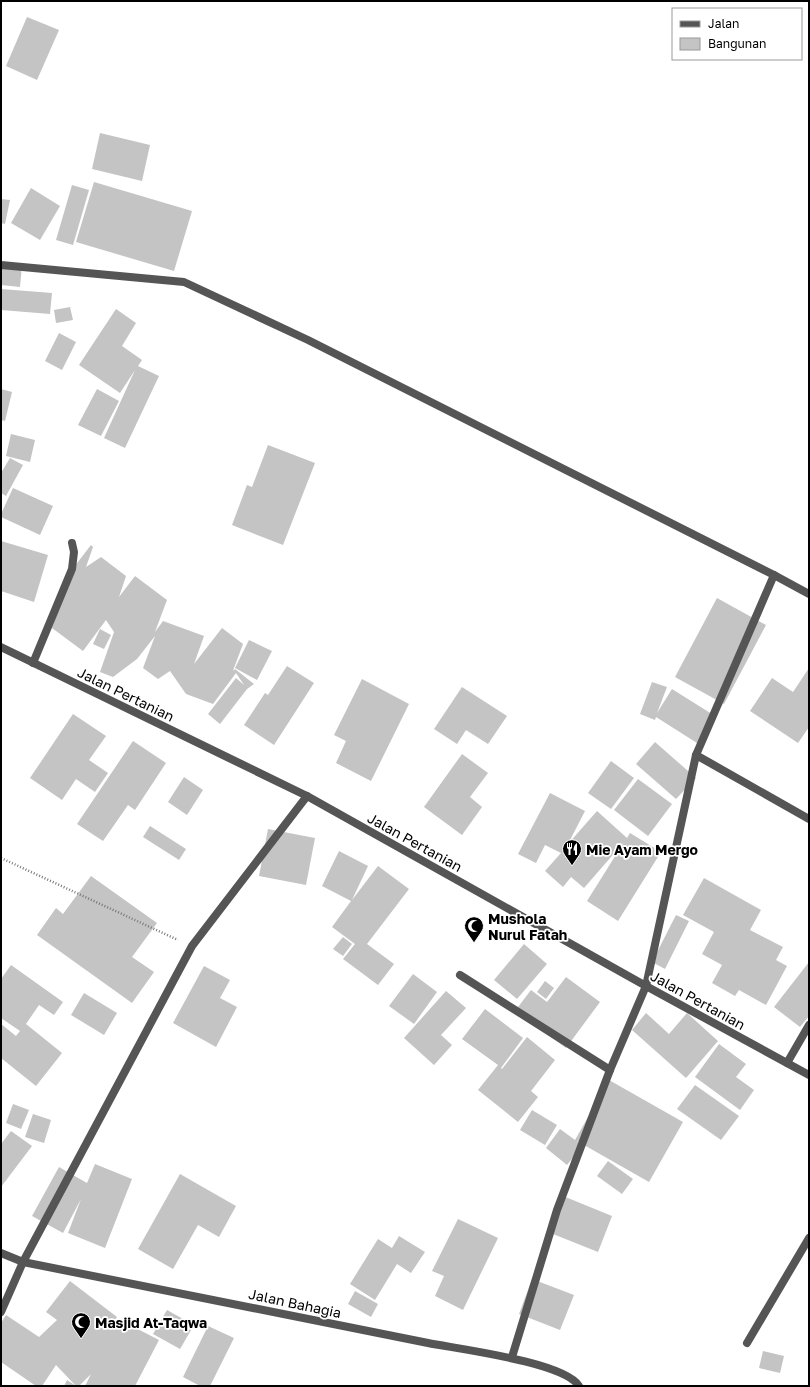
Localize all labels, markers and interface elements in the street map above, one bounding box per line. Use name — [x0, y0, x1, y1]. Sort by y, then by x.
legend — [672, 8, 802, 60]
text: Jalan — [708, 16, 739, 31]
text: Bangunan — [708, 36, 766, 51]
street label: Jalan Pertanian — [75, 663, 177, 725]
street label: Jalan Pertanian — [365, 809, 465, 875]
restaurant icon: Mie Ayam Mergo — [561, 838, 583, 866]
place label: Mie Ayam Mergo — [586, 841, 698, 858]
place label: Mushola Nurul Fatah — [488, 910, 567, 943]
mosque icon: Mushola Nurul Fatah — [463, 915, 485, 943]
street label: Jalan Pertanian — [648, 967, 748, 1033]
street label: Jalan Bahagia — [247, 1285, 343, 1321]
mosque icon: Masjid At-Taqwa — [70, 1311, 92, 1339]
place label: Masjid At-Taqwa — [95, 1314, 207, 1331]

